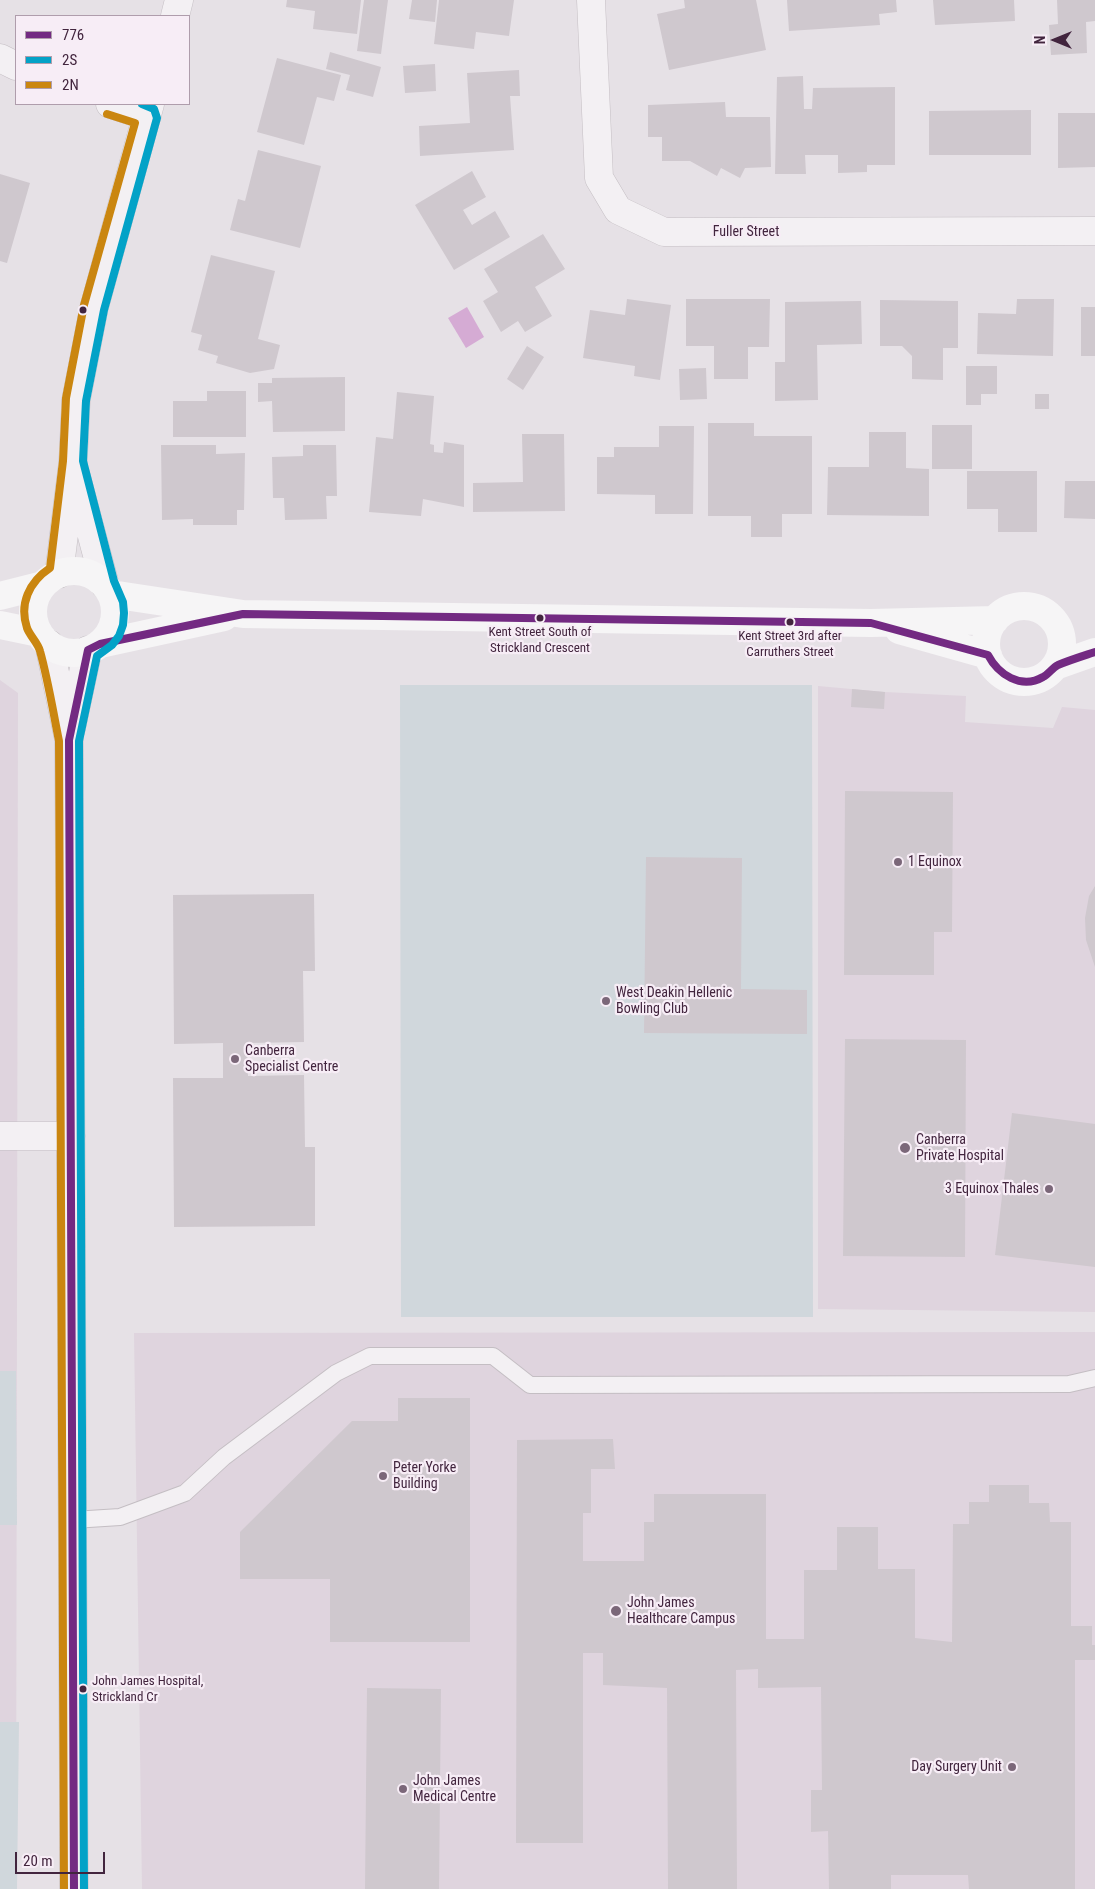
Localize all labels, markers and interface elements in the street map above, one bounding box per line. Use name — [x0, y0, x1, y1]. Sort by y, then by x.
legend — [15, 15, 190, 105]
north arrow — [1030, 15, 1080, 65]
text: 776 — [62, 26, 84, 44]
text: N — [1032, 36, 1048, 44]
text: 2S — [62, 51, 77, 69]
text: 2N — [62, 76, 79, 94]
street label: Fuller Street — [713, 224, 779, 240]
unlabelled marker — [78, 305, 88, 315]
marker: Kent Street South of Strickland Crescent — [535, 613, 545, 623]
marker: Kent Street 3rd after Carruthers Street — [785, 617, 795, 627]
place label: Kent Street South of Strickland Crescent — [489, 625, 591, 656]
place label: Kent Street 3rd after Carruthers Street — [738, 629, 842, 660]
place label: 1 Equinox — [908, 854, 962, 870]
marker: 1 Equinox — [892, 856, 904, 868]
place label: West Deakin Hellenic Bowling Club — [616, 985, 732, 1018]
marker: West Deakin Hellenic Bowling Club — [600, 995, 612, 1007]
place label: Canberra Specialist Centre — [245, 1043, 338, 1076]
marker: Canberra Specialist Centre — [229, 1053, 241, 1065]
place label: Canberra Private Hospital — [916, 1132, 1004, 1164]
marker: Canberra Private Hospital — [898, 1141, 912, 1155]
place label: 3 Equinox Thales — [945, 1181, 1039, 1197]
marker: 3 Equinox Thales — [1043, 1183, 1055, 1195]
place label: Peter Yorke Building — [393, 1460, 456, 1492]
marker: Peter Yorke Building — [377, 1470, 389, 1482]
place label: John James Healthcare Campus — [627, 1595, 735, 1628]
marker: John James Healthcare Campus — [609, 1604, 623, 1618]
place label: John James Hospital, Strickland Cr — [92, 1674, 203, 1705]
marker: John James Hospital, Strickland Cr — [78, 1684, 88, 1694]
place label: Day Surgery Unit — [911, 1759, 1002, 1775]
marker: Day Surgery Unit — [1006, 1761, 1018, 1773]
place label: John James Medical Centre — [413, 1773, 496, 1805]
marker: John James Medical Centre — [397, 1783, 409, 1795]
scale bar — [18, 1842, 108, 1874]
text: 20 m — [23, 1852, 53, 1870]

